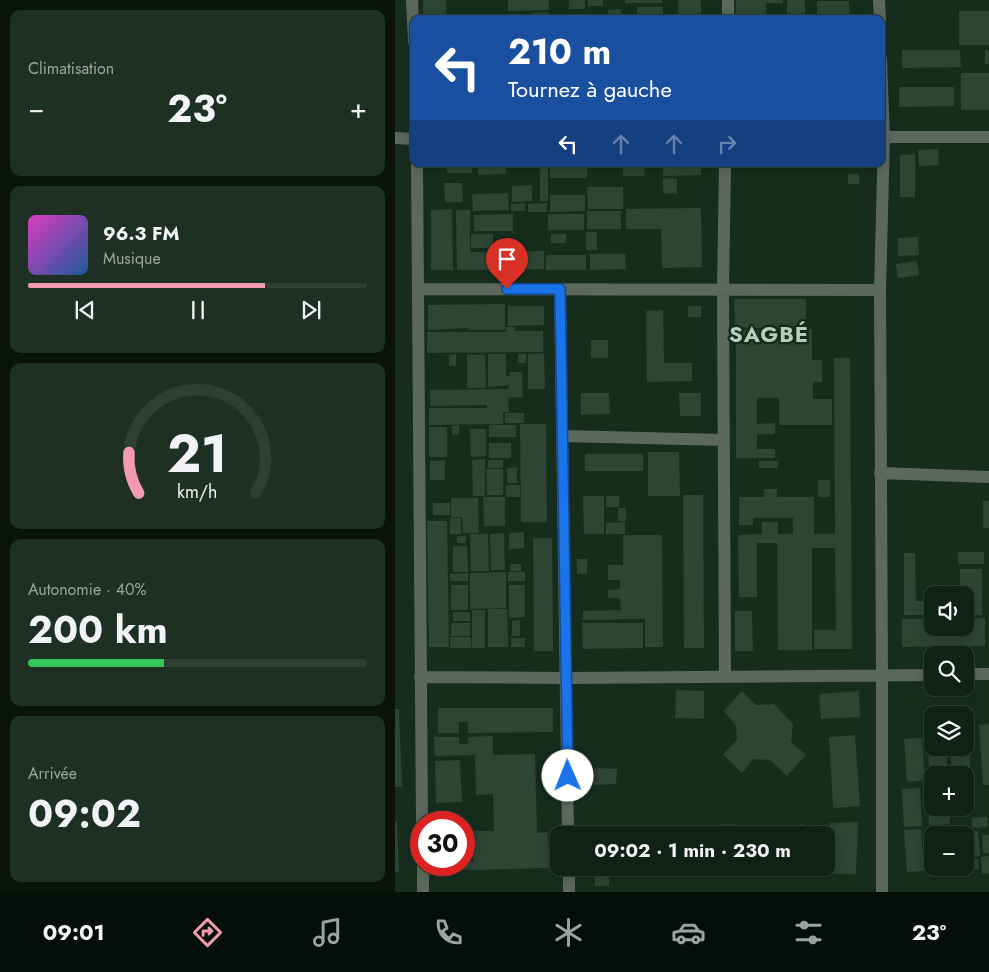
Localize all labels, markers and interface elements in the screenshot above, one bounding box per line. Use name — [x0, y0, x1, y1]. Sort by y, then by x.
text: 210 m — [508, 27, 611, 77]
icon: left — [425, 35, 490, 100]
text: Climatisation — [28, 57, 114, 80]
text: Tournez à gauche — [508, 73, 672, 105]
text: 23° — [167, 81, 227, 136]
text: − — [28, 88, 45, 129]
text: + — [350, 88, 367, 129]
icon: left — [554, 130, 582, 158]
icon: ahead — [607, 130, 635, 158]
icon: ahead — [660, 130, 688, 158]
icon: right — [713, 130, 741, 158]
text: 96.3 FM — [103, 220, 179, 247]
pin — [486, 238, 528, 289]
icon: arrive — [493, 245, 521, 273]
text: Musique — [103, 247, 161, 270]
icon: previous — [71, 296, 99, 324]
icon: pause — [184, 296, 212, 324]
icon: next — [297, 296, 325, 324]
district label: SAGBÉ — [729, 318, 809, 350]
text: 21 — [167, 416, 228, 492]
text: km/h — [177, 479, 218, 505]
text: Autonomie · 40% — [28, 578, 147, 601]
map controls — [924, 586, 974, 876]
button: sound — [924, 586, 974, 636]
text: 200 km — [28, 602, 168, 657]
button: search — [924, 646, 974, 696]
button: layers — [924, 706, 974, 756]
position arrow — [541, 749, 593, 801]
text: Arrivée — [28, 762, 77, 785]
button: + — [924, 766, 974, 816]
text: 09:02 — [28, 786, 141, 841]
speed limit sign: 30 — [410, 811, 475, 876]
button: − — [924, 826, 974, 876]
text: 09:02 · 1 min · 230 m — [594, 837, 791, 864]
icon: directions — [190, 915, 225, 950]
icon: music — [310, 915, 345, 950]
icon: phone — [431, 915, 466, 950]
icon: climate — [551, 915, 586, 950]
icon: car — [671, 915, 706, 950]
icon: filters — [791, 915, 826, 950]
text: 09:01 — [43, 916, 105, 948]
text: 23° — [912, 916, 946, 948]

